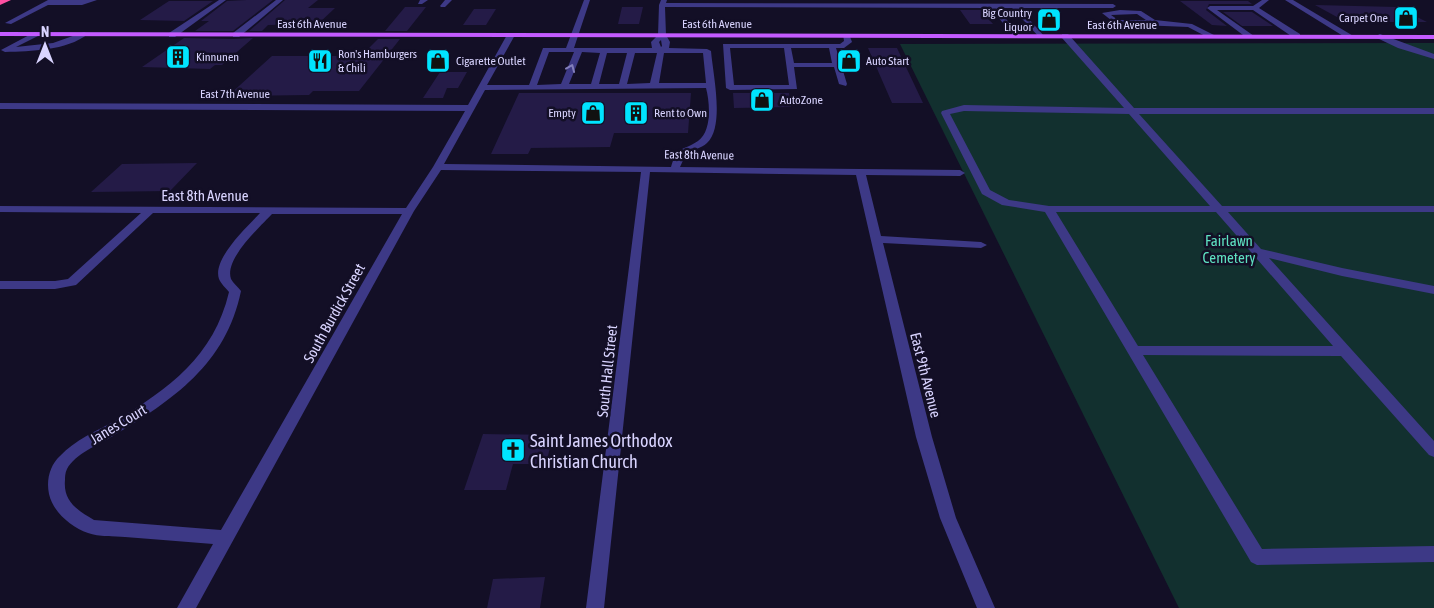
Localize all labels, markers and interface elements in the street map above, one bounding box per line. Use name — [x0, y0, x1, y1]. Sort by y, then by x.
shop icon: Carpet One — [1393, 5, 1419, 31]
place label: Big Country Liquor — [982, 6, 1032, 34]
shop icon: Big Country Liquor — [1036, 7, 1062, 33]
place label: Carpet One — [1339, 11, 1388, 25]
street label: East 6th Avenue — [277, 17, 347, 31]
street label: East 6th Avenue — [682, 17, 752, 31]
street label: East 6th Avenue — [1087, 18, 1157, 32]
north arrow — [20, 20, 70, 70]
text: N — [41, 24, 49, 40]
building icon: Kinnunen — [165, 44, 191, 70]
place label: Ron's Hamburgers & Chili — [338, 47, 417, 75]
restaurant icon: Ron's Hamburgers & Chili — [307, 48, 333, 74]
shop icon: Cigarette Outlet — [425, 48, 451, 74]
shop icon: Auto Start — [836, 48, 862, 74]
place label: Kinnunen — [196, 50, 239, 64]
place label: Cigarette Outlet — [456, 54, 526, 68]
place label: Auto Start — [866, 54, 910, 68]
one-way arrow — [566, 65, 576, 73]
street label: East 7th Avenue — [200, 87, 270, 101]
shop icon: AutoZone — [749, 87, 775, 113]
place label: AutoZone — [780, 93, 823, 107]
shop icon: Empty — [580, 100, 606, 126]
building icon: Rent to Own — [623, 100, 649, 126]
place label: Empty — [548, 106, 576, 120]
place label: Rent to Own — [654, 106, 707, 120]
street label: East 8th Avenue — [664, 147, 734, 163]
street label: East 8th Avenue — [161, 187, 249, 204]
park label: Fairlawn Cemetery — [1203, 232, 1255, 266]
street label: South Burdick Street — [300, 260, 368, 366]
street label: South Hall Street — [594, 324, 620, 418]
street label: East 9th Avenue — [907, 331, 945, 420]
street label: Janes Court — [87, 401, 149, 447]
place label: Saint James Orthodox Christian Church — [530, 430, 673, 472]
church icon: Saint James Orthodox Christian Church — [500, 437, 526, 463]

